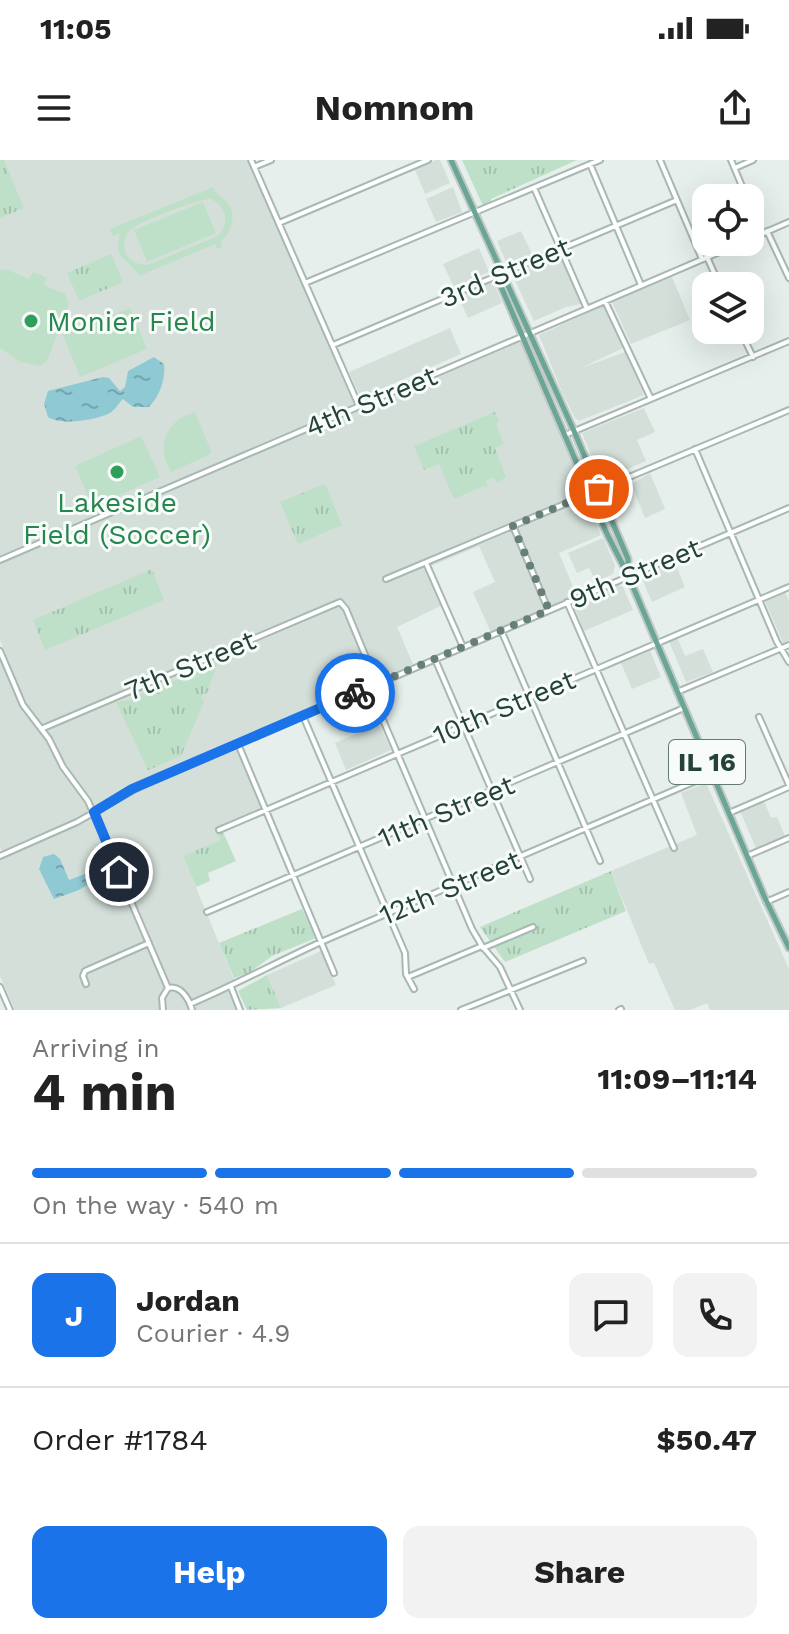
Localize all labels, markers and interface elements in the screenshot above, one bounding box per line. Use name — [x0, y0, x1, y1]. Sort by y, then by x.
text: 11:05 — [40, 11, 112, 46]
icon: menu — [32, 86, 76, 130]
icon: share — [713, 86, 757, 130]
text: Nomnom — [315, 87, 474, 129]
map controls — [692, 184, 764, 344]
button: locate — [692, 184, 764, 256]
street label: 3rd Street — [435, 230, 576, 315]
button: layers — [692, 272, 764, 344]
place label: Monier Field — [47, 305, 216, 338]
marker: Monier Field — [22, 312, 40, 330]
street label: 4th Street — [300, 359, 442, 444]
pin — [565, 455, 633, 523]
marker: Lakeside Field (Soccer) — [108, 463, 126, 481]
icon: bag — [577, 467, 621, 511]
place label: Lakeside Field (Soccer) — [23, 486, 211, 551]
street label: 9th Street — [564, 531, 706, 616]
street label: 7th Street — [120, 623, 261, 708]
courier — [315, 653, 395, 733]
street label: 10th Street — [428, 663, 580, 752]
icon: bike — [333, 671, 377, 715]
road number: IL 16 — [669, 740, 745, 784]
street label: 11th Street — [373, 768, 520, 855]
pin — [85, 838, 153, 906]
street label: 12th Street — [375, 843, 526, 932]
icon: home — [97, 850, 141, 894]
text: Arriving in — [32, 1033, 160, 1063]
text: 11:09–11:14 — [598, 1061, 757, 1096]
text: 4 min — [32, 1062, 177, 1123]
text: On the way · 540 m — [32, 1190, 279, 1220]
button: chat — [569, 1273, 653, 1357]
button: phone — [673, 1273, 757, 1357]
text: Jordan — [136, 1283, 240, 1318]
text: J — [65, 1298, 83, 1333]
text: Courier · 4.9 — [136, 1318, 290, 1348]
text: Order #1784 — [32, 1422, 208, 1457]
text: $50.47 — [657, 1422, 757, 1457]
button: Help — [32, 1526, 387, 1618]
button: Share — [403, 1526, 757, 1618]

